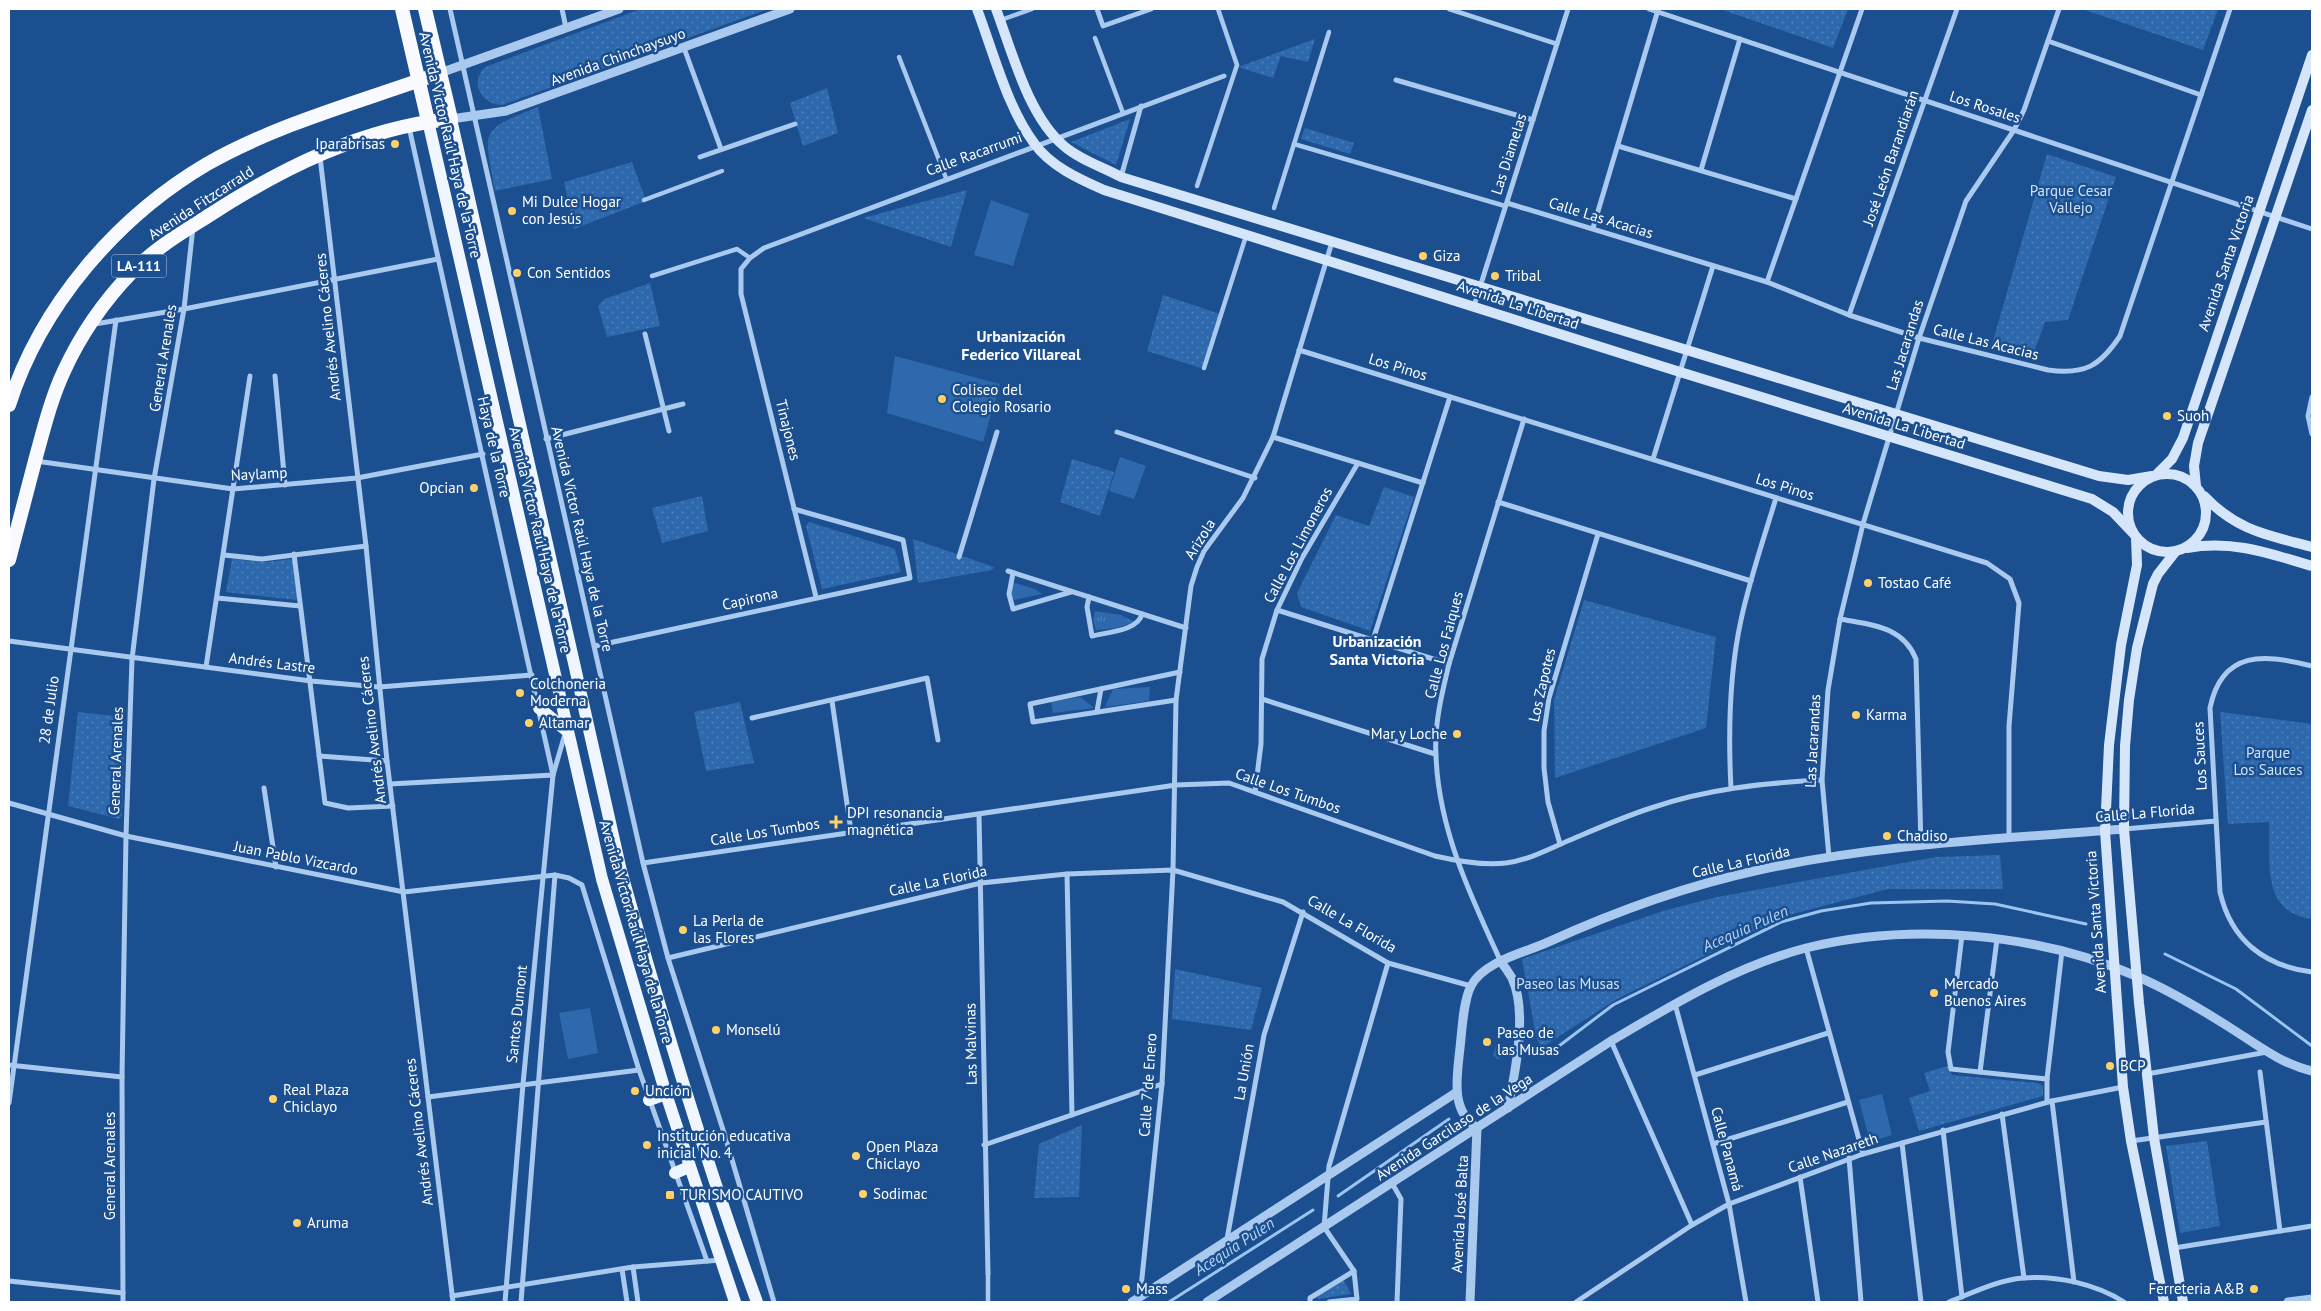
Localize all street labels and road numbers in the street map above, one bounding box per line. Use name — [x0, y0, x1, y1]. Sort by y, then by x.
street label: Avenida Chinchaysuyo — [548, 23, 688, 90]
street label: Avenida Victor Raúl Haya de la Torre — [415, 30, 486, 260]
street label: Los Rosales — [1947, 86, 2023, 127]
street label: José León Barandiarán — [1858, 88, 1923, 229]
street label: Las Diamelas — [1486, 111, 1531, 197]
street label: Calle Racarrumi — [923, 127, 1025, 180]
street label: Avenida Fitzcarrald — [144, 161, 257, 244]
street label: Avenida Santa Victoria — [2193, 192, 2258, 334]
street label: Calle Las Acacias — [1547, 193, 1656, 242]
street label: Andrés Avelino Cáceres — [310, 252, 345, 402]
road number: LA-111 — [112, 255, 166, 278]
street label: Avenida La Libertad — [1455, 276, 1582, 333]
street label: Las Jacarandas — [1882, 297, 1927, 392]
street label: General Arenales — [145, 303, 180, 413]
street label: Calle Las Acacias — [1931, 319, 2041, 364]
street label: Los Pinos — [1367, 349, 1430, 384]
street label: Haya de la Torre — [474, 394, 515, 499]
street label: Tinajones — [772, 397, 805, 462]
street label: Avenida La Libertad — [1841, 398, 1968, 453]
street label: Avenida Víctor Raúl Haya de la Torre — [547, 424, 618, 654]
street label: Avenida Victor Raúl Haya de la Torre — [505, 425, 576, 655]
street label: Naylamp — [230, 463, 288, 484]
street label: Los Pinos — [1754, 469, 1817, 504]
street label: Calle Los Limoneros — [1259, 484, 1336, 606]
street label: Arizola — [1180, 515, 1219, 563]
street label: Capirona — [720, 583, 780, 614]
street label: Calle Los Faiques — [1420, 589, 1467, 701]
street label: Los Zapotes — [1524, 646, 1559, 724]
street label: Andrés Lastre — [228, 648, 316, 677]
street label: Andrés Avelino Cáceres — [353, 655, 390, 805]
street label: 28 de Julio — [34, 674, 63, 745]
street label: Las Jacarandas — [1801, 694, 1824, 788]
street label: General Arenales — [104, 706, 127, 816]
street label: Los Sauces — [2188, 721, 2211, 791]
street label: Calle Los Tumbos — [1233, 764, 1343, 817]
street label: Calle La Florida — [2094, 799, 2196, 826]
street label: Calle Los Tumbos — [709, 813, 821, 850]
street label: Avenida Victor Raúl Haya de la Torre — [595, 818, 678, 1046]
street label: Juan Pablo Vizcardo — [232, 836, 360, 879]
street label: Calle La Florida — [1690, 841, 1792, 882]
street label: Avenida Santa Victoria — [2081, 850, 2110, 994]
street label: Calle La Florida — [887, 861, 989, 900]
street label: Calle La Florida — [1304, 890, 1400, 957]
street label: Santos Dumont — [502, 964, 531, 1064]
street label: Las Malvinas — [960, 1003, 981, 1085]
street label: Calle 7 de Enero — [1134, 1032, 1161, 1138]
street label: La Unión — [1229, 1042, 1258, 1102]
street label: Andrés Avelino Cáceres — [400, 1057, 437, 1207]
street label: Avenida Garcilaso de la Vega — [1372, 1069, 1536, 1184]
street label: Calle Panamá — [1707, 1105, 1748, 1193]
street label: General Arenales — [100, 1112, 119, 1220]
street label: Calle Nazareth — [1785, 1128, 1880, 1177]
street label: Avenida José Balta — [1447, 1154, 1472, 1273]

